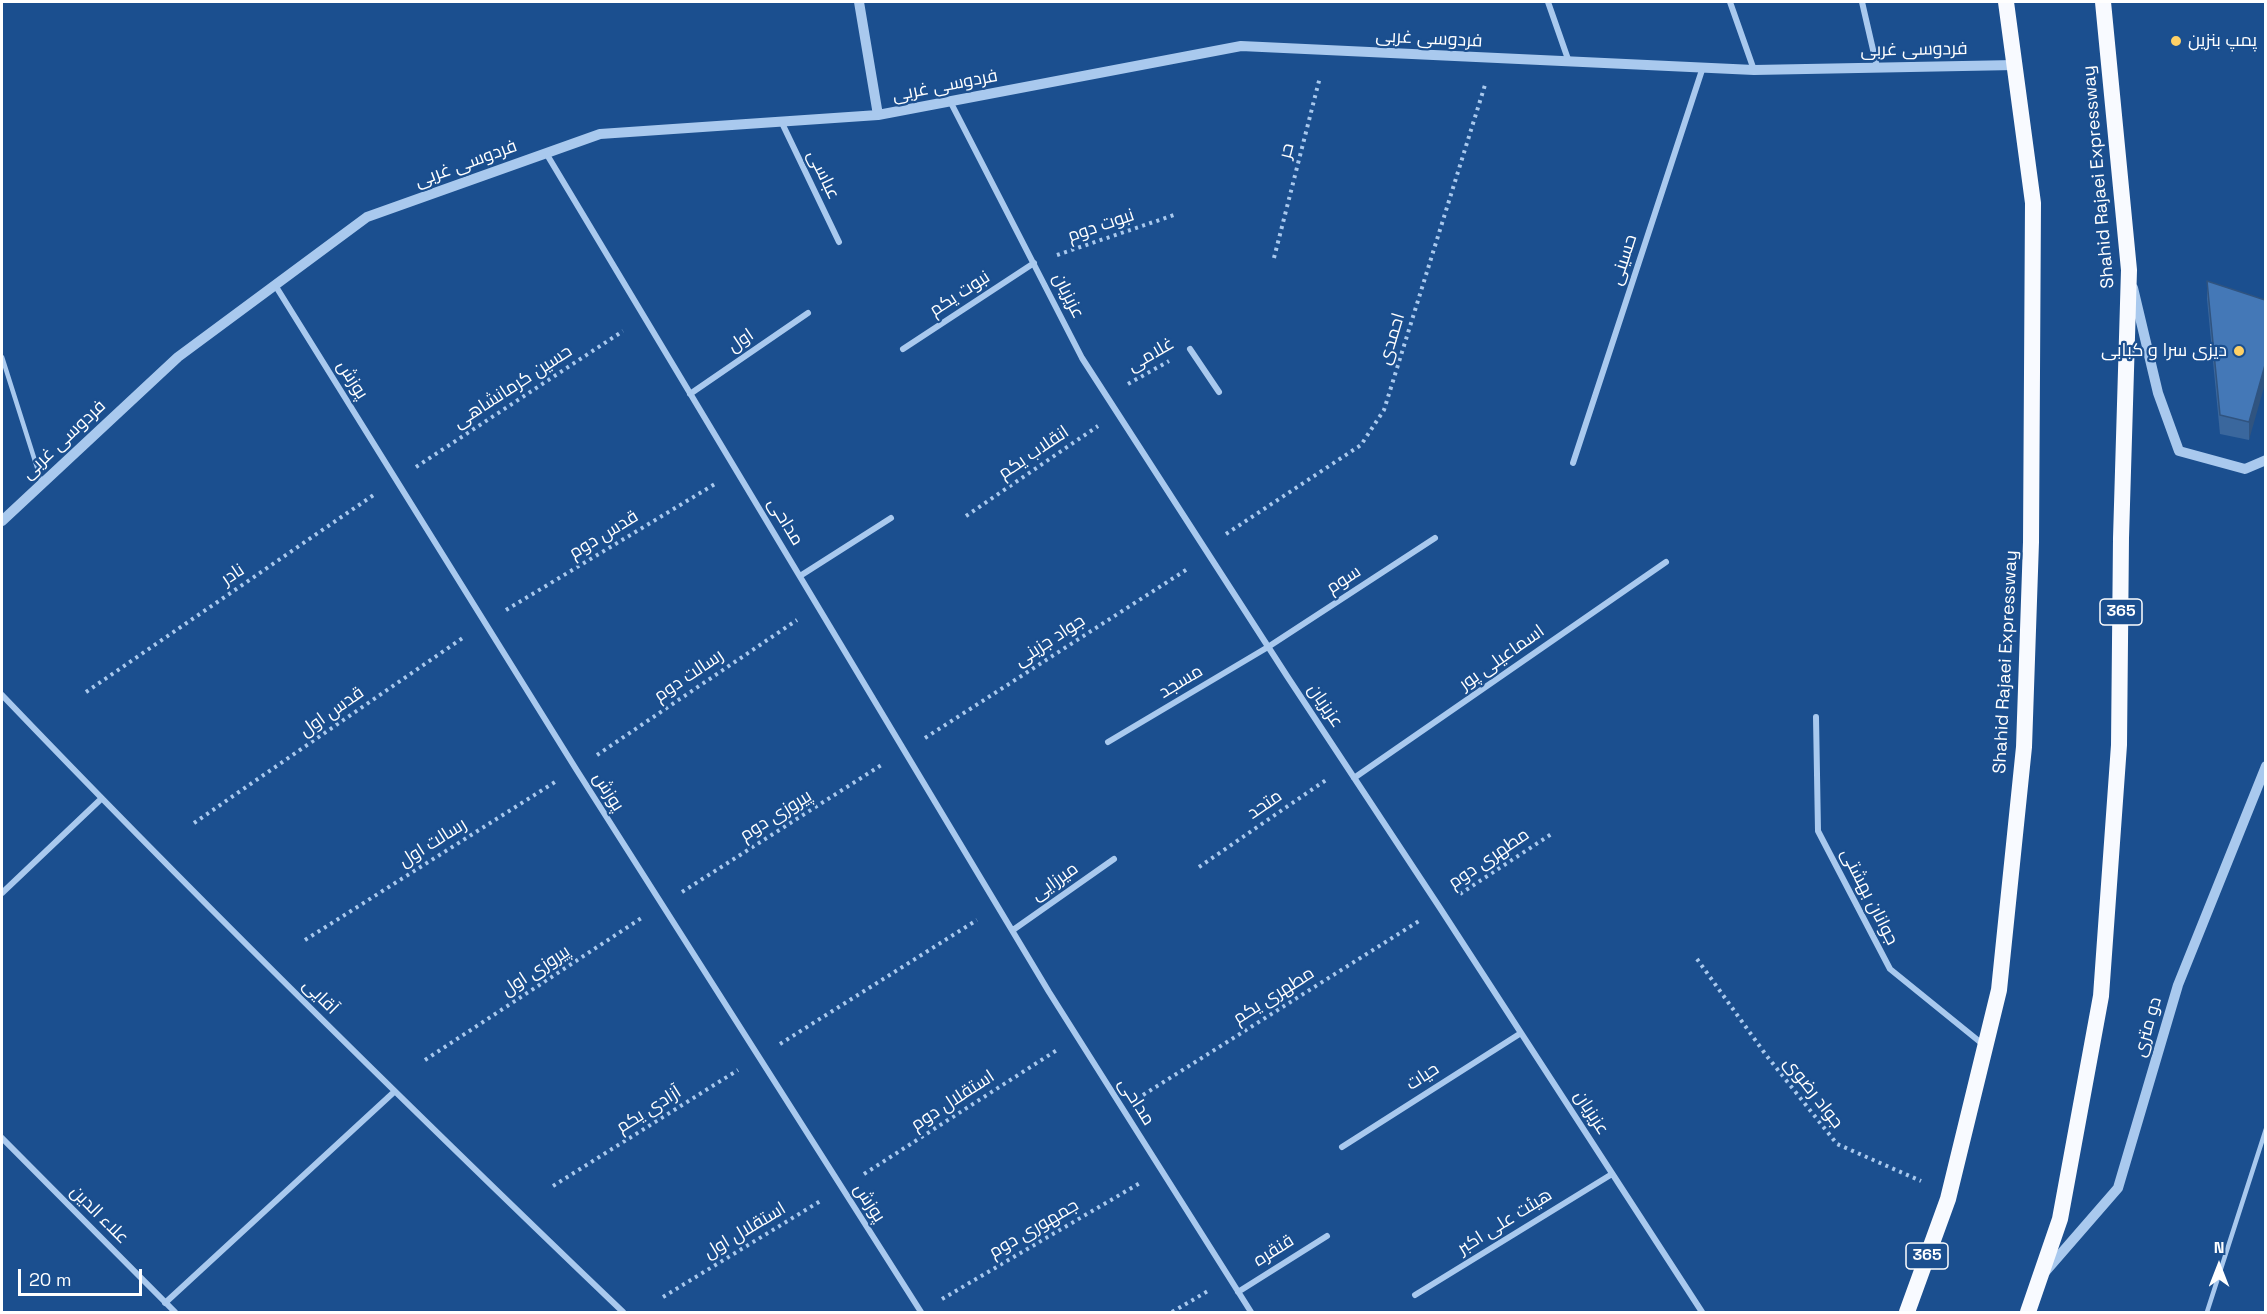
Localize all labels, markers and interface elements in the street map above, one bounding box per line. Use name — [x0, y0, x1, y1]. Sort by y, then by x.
street label: فردوسی غربی — [1375, 25, 1483, 53]
place label: پمپ بنزین — [2188, 30, 2257, 52]
marker: پمپ بنزین — [2169, 34, 2183, 48]
street label: فردوسی غربی — [1860, 38, 1968, 62]
street label: فردوسی غربی — [890, 65, 1000, 107]
street label: Shahid Rajaei Expressway — [2078, 65, 2120, 289]
street label: فردوسی غربی — [412, 136, 520, 192]
street label: حر — [1275, 141, 1299, 161]
street label: عباسی — [802, 147, 844, 203]
street label: نبوت دوم — [1065, 205, 1137, 247]
street label: حسینی — [1606, 232, 1642, 288]
street label: نبوت یکم — [926, 266, 994, 322]
street label: عزیزیان — [1047, 270, 1089, 322]
street label: احمدی — [1374, 311, 1410, 367]
street label: اول — [724, 325, 758, 357]
street label: غلامی — [1124, 333, 1178, 377]
place label: دیزی سرا و کبابی — [2101, 340, 2227, 362]
street label: حسین کرمانشاهی — [450, 341, 576, 433]
marker: دیزی سرا و کبابی — [2232, 344, 2246, 358]
street label: پوزش — [332, 357, 372, 403]
street label: فردوسی غربی — [17, 396, 111, 484]
street label: انقلاب یکم — [995, 422, 1073, 484]
street label: مداحی — [762, 494, 808, 550]
street label: قدس دوم — [566, 506, 642, 564]
street label: Shahid Rajaei Expressway — [1989, 550, 2023, 774]
street label: نادر — [217, 559, 249, 591]
street label: سوم — [1323, 561, 1365, 599]
road number: 365 — [2100, 599, 2142, 625]
street label: جواد جزینی — [1011, 610, 1089, 672]
street label: اسماعیلی پور — [1455, 621, 1549, 695]
street label: رسالت دوم — [650, 645, 728, 707]
street label: مسجد — [1155, 661, 1207, 703]
street label: عزیزیان — [1303, 680, 1347, 732]
street label: قدس اول — [296, 682, 368, 742]
street label: پوزش — [588, 769, 628, 815]
street label: پیروزی دوم — [736, 785, 816, 847]
street label: متحد — [1243, 786, 1287, 824]
street label: رسالت اول — [395, 814, 471, 872]
street label: مطهری دوم — [1444, 824, 1534, 894]
street label: جوانان بهشتی — [1835, 845, 1903, 949]
street label: میرزایی — [1027, 858, 1083, 906]
street label: پیروزی اول — [498, 941, 574, 1001]
street label: مطهری یکم — [1229, 963, 1319, 1029]
street label: آقایی — [298, 975, 342, 1019]
street label: دو متری — [2129, 994, 2167, 1060]
street label: جواد رضوی — [1778, 1053, 1848, 1133]
street label: حیات — [1403, 1058, 1443, 1096]
street label: استقلال دوم — [907, 1066, 999, 1136]
street label: مداحی — [1113, 1074, 1159, 1130]
street label: آزادی یکم — [613, 1082, 685, 1138]
street label: عزیزیان — [1569, 1087, 1613, 1139]
street label: پوزش — [849, 1180, 889, 1226]
street label: علاء الدین — [65, 1181, 133, 1249]
street label: هیئت علی اکبر — [1454, 1184, 1556, 1260]
street label: جمهوری دوم — [985, 1195, 1083, 1263]
street label: استقلال اول — [700, 1198, 790, 1264]
street label: قنقره — [1250, 1230, 1298, 1272]
north arrow — [2189, 1236, 2249, 1296]
text: N — [2214, 1237, 2224, 1258]
road number: 365 — [1906, 1243, 1948, 1269]
scale bar — [21, 1257, 146, 1295]
text: 20 m — [29, 1268, 72, 1291]

